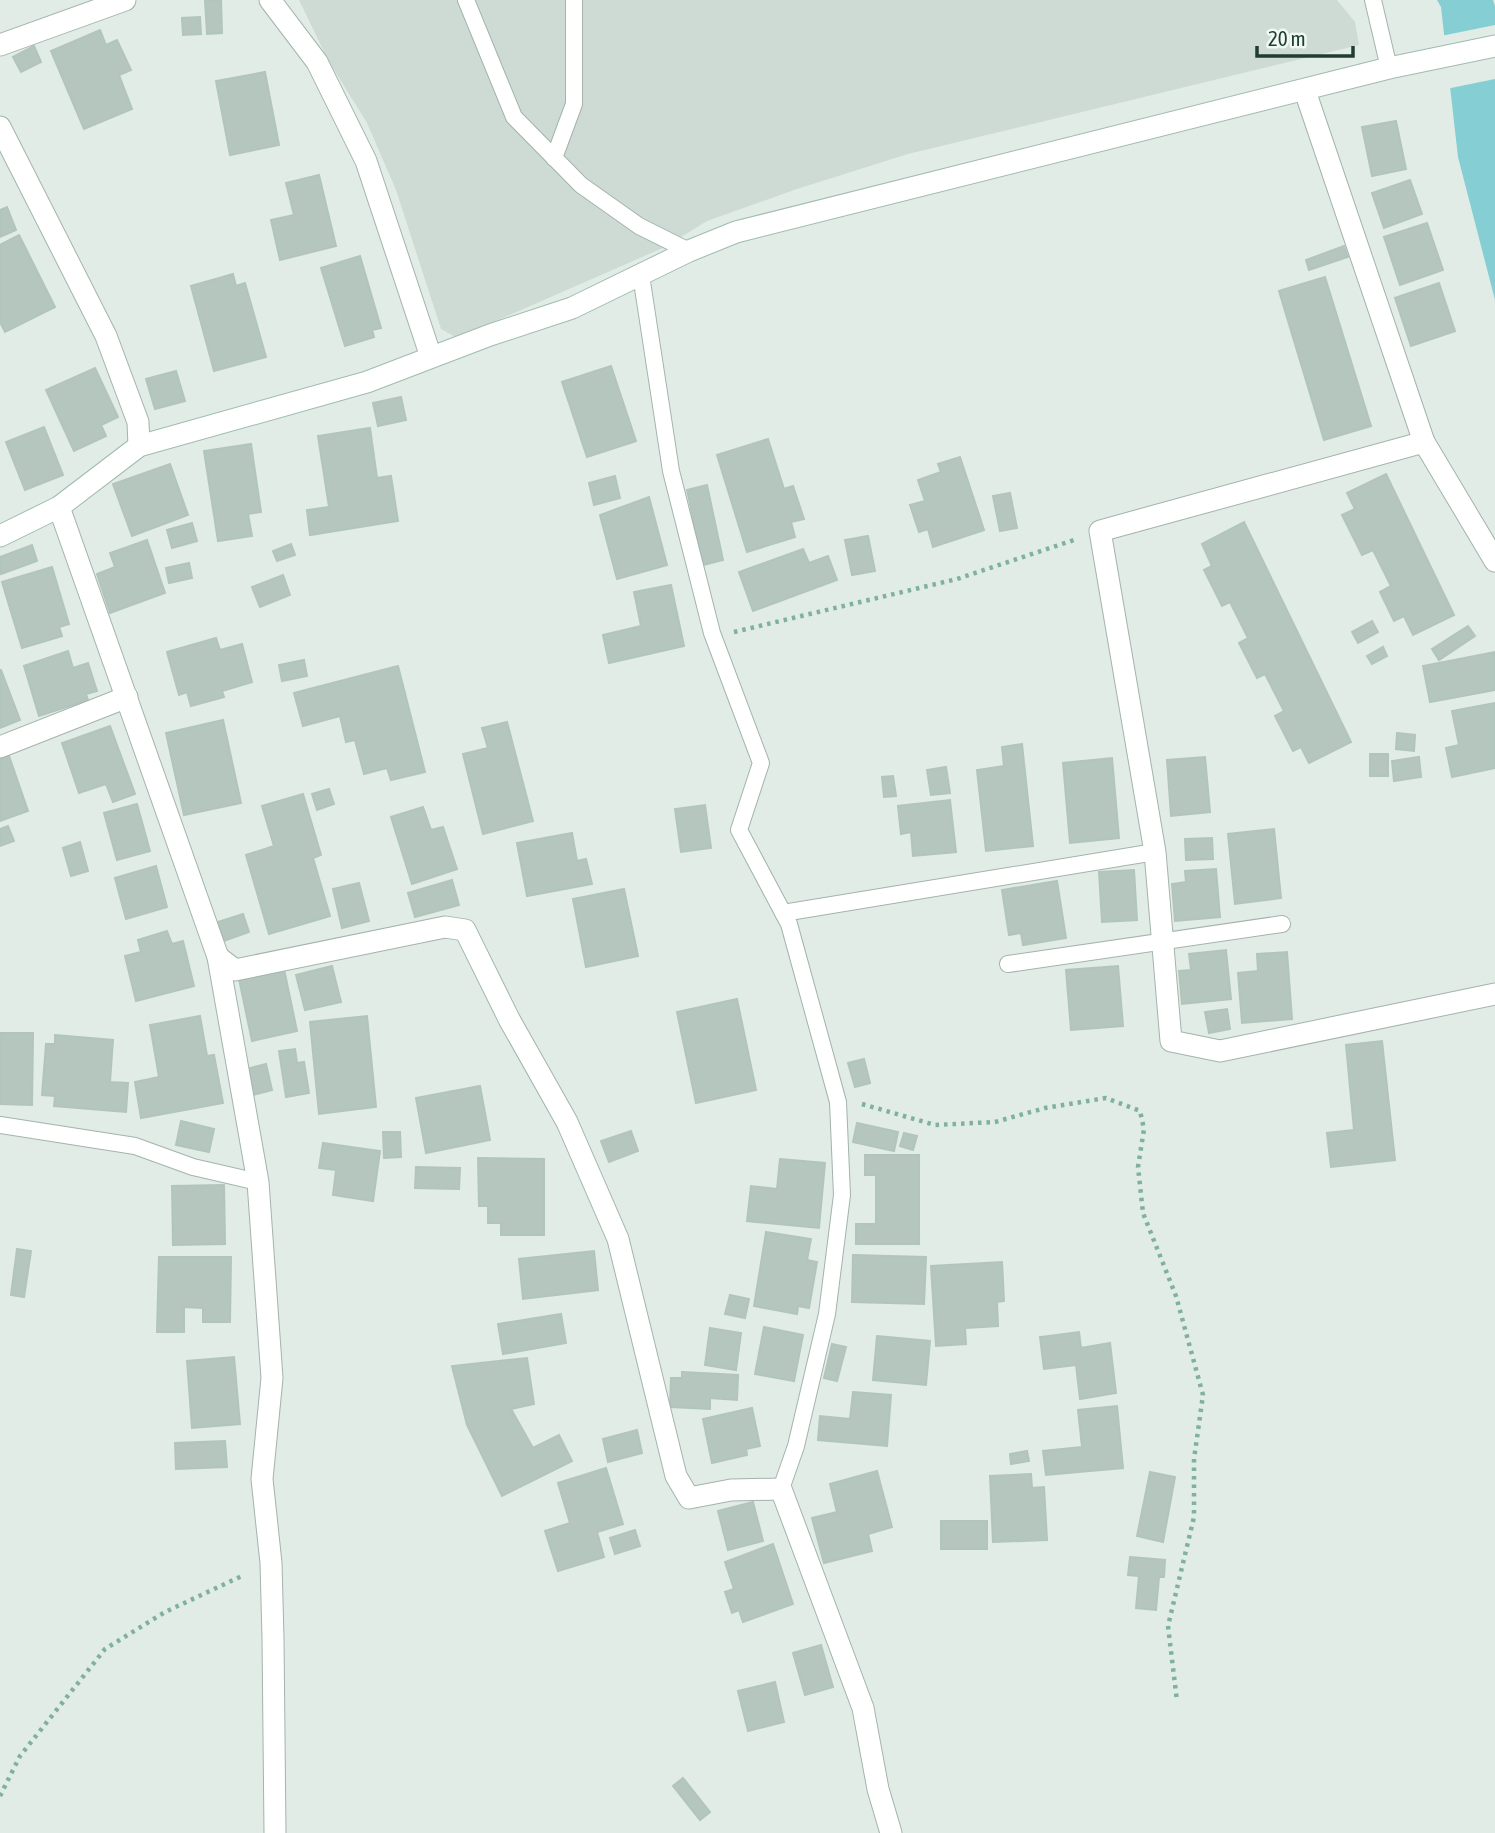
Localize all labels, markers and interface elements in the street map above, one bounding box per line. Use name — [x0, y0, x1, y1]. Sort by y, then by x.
scale bar — [1257, 14, 1353, 58]
text: 20 m — [1268, 26, 1306, 50]

